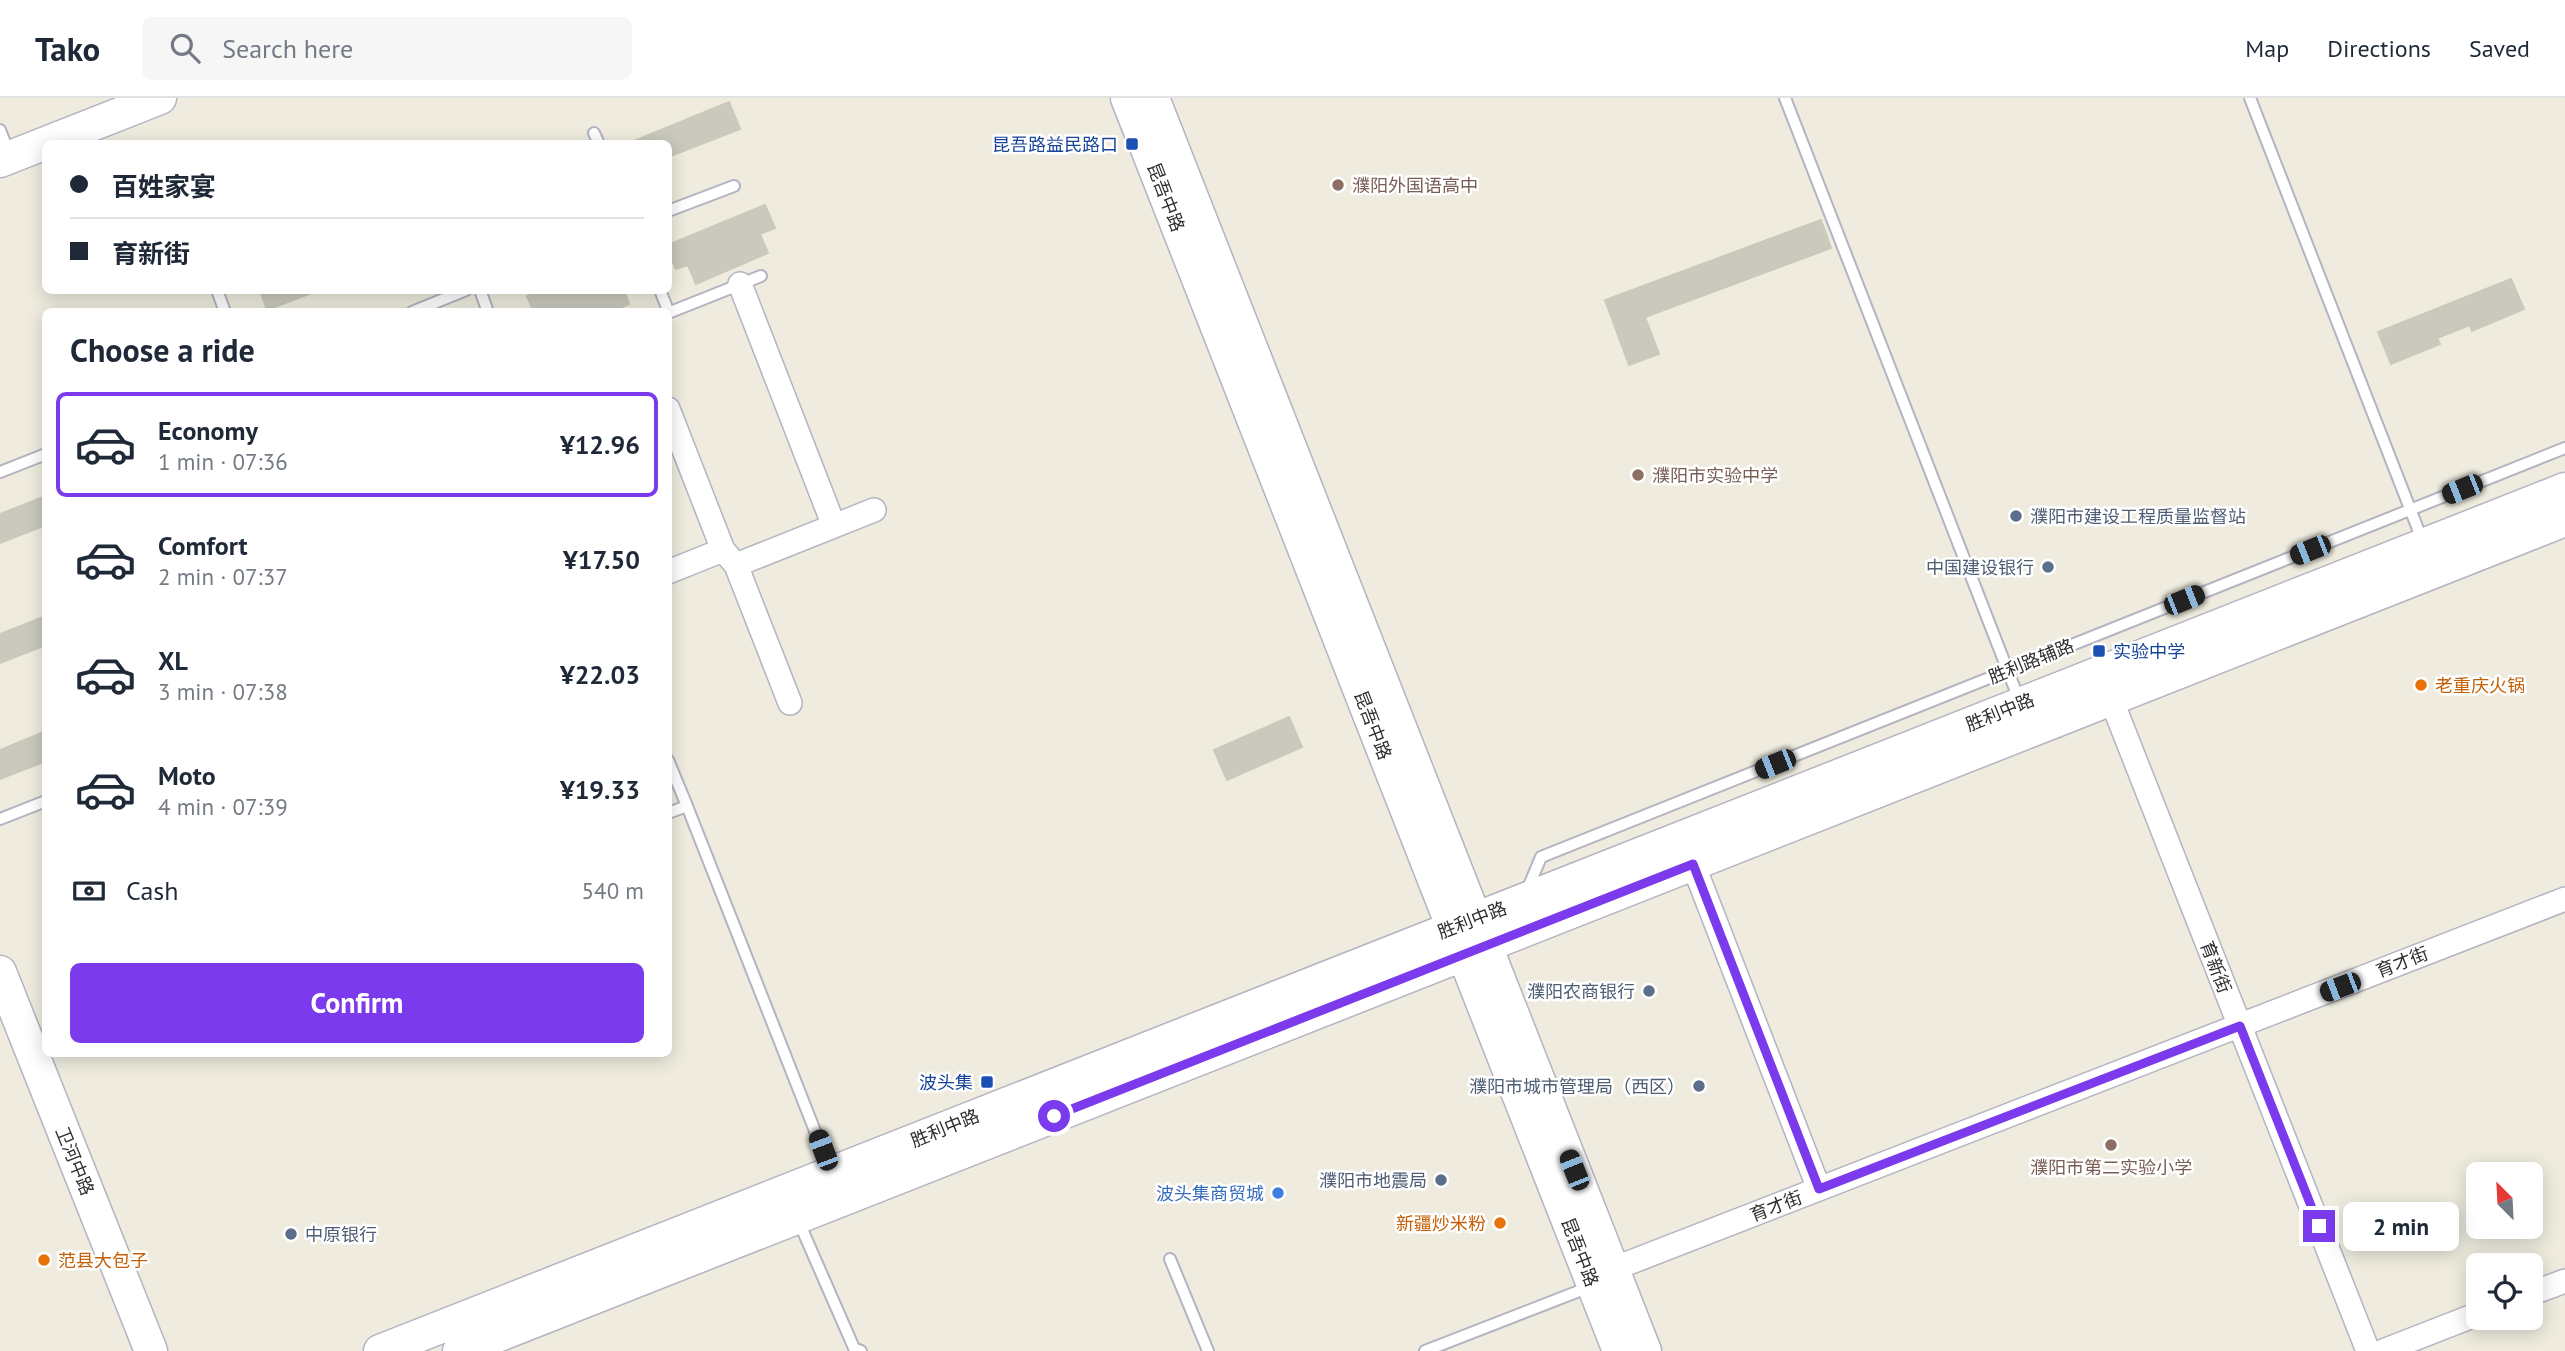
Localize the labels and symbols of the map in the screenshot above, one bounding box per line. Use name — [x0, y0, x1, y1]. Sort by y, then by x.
place label: 昆吾路益民路口 — [992, 133, 1118, 156]
marker: 昆吾路益民路口 — [1124, 136, 1140, 152]
street label: 昆吾中路 — [1142, 159, 1190, 235]
place label: 濮阳外国语高中 — [1352, 174, 1478, 197]
marker: 濮阳外国语高中 — [1330, 177, 1346, 193]
place label: 濮阳市实验中学 — [1652, 464, 1778, 487]
marker: 濮阳市实验中学 — [1630, 467, 1646, 483]
car — [2439, 471, 2486, 507]
place label: 濮阳市建设工程质量监督站 — [2030, 505, 2246, 528]
marker: 濮阳市建设工程质量监督站 — [2008, 508, 2024, 524]
car — [2287, 532, 2334, 568]
place label: 中国建设银行 — [1926, 556, 2034, 579]
marker: 中国建设银行 — [2040, 559, 2056, 575]
car — [2161, 582, 2208, 618]
street label: 胜利路辅路 — [1985, 633, 2077, 689]
place label: 实验中学 — [2113, 640, 2185, 663]
marker: 实验中学 — [2091, 643, 2107, 659]
place label: 老重庆火锅 — [2435, 674, 2525, 697]
marker: 老重庆火锅 — [2413, 677, 2429, 693]
street label: 昆吾中路 — [1349, 687, 1397, 763]
street label: 胜利中路 — [1962, 688, 2038, 736]
car — [1752, 746, 1799, 782]
street label: 胜利中路 — [1434, 896, 1510, 944]
street label: 育新街 — [2196, 938, 2236, 996]
street label: 育才街 — [2373, 942, 2431, 982]
car — [2317, 970, 2364, 1004]
place label: 濮阳农商银行 — [1527, 980, 1635, 1003]
marker: 濮阳农商银行 — [1641, 983, 1657, 999]
place label: 波头集 — [919, 1071, 973, 1094]
marker: 波头集 — [979, 1074, 995, 1090]
place label: 濮阳市城市管理局（西区） — [1469, 1075, 1685, 1098]
marker: 濮阳市城市管理局（西区） — [1691, 1078, 1707, 1094]
route start — [1038, 1100, 1070, 1132]
street label: 胜利中路 — [907, 1104, 983, 1152]
street label: 卫河中路 — [51, 1123, 99, 1199]
car — [806, 1127, 841, 1173]
marker: 濮阳市第二实验小学 — [2103, 1137, 2119, 1153]
car — [1557, 1147, 1592, 1193]
place label: 濮阳市第二实验小学 — [2030, 1156, 2192, 1179]
north arrow — [2466, 1162, 2543, 1239]
place label: 濮阳市地震局 — [1319, 1169, 1427, 1192]
marker: 濮阳市地震局 — [1433, 1172, 1449, 1188]
place label: 波头集商贸城 — [1156, 1182, 1264, 1205]
marker: 波头集商贸城 — [1270, 1185, 1286, 1201]
street label: 育才街 — [1747, 1186, 1805, 1226]
callout: 2 min — [2344, 1202, 2459, 1250]
route end — [2303, 1210, 2335, 1242]
place label: 新疆炒米粉 — [1396, 1212, 1486, 1235]
street label: 昆吾中路 — [1556, 1214, 1604, 1290]
marker: 新疆炒米粉 — [1492, 1215, 1508, 1231]
place label: 中原银行 — [305, 1223, 377, 1246]
marker: 中原银行 — [283, 1226, 299, 1242]
place label: 范县大包子 — [58, 1249, 148, 1272]
marker: 范县大包子 — [36, 1252, 52, 1268]

